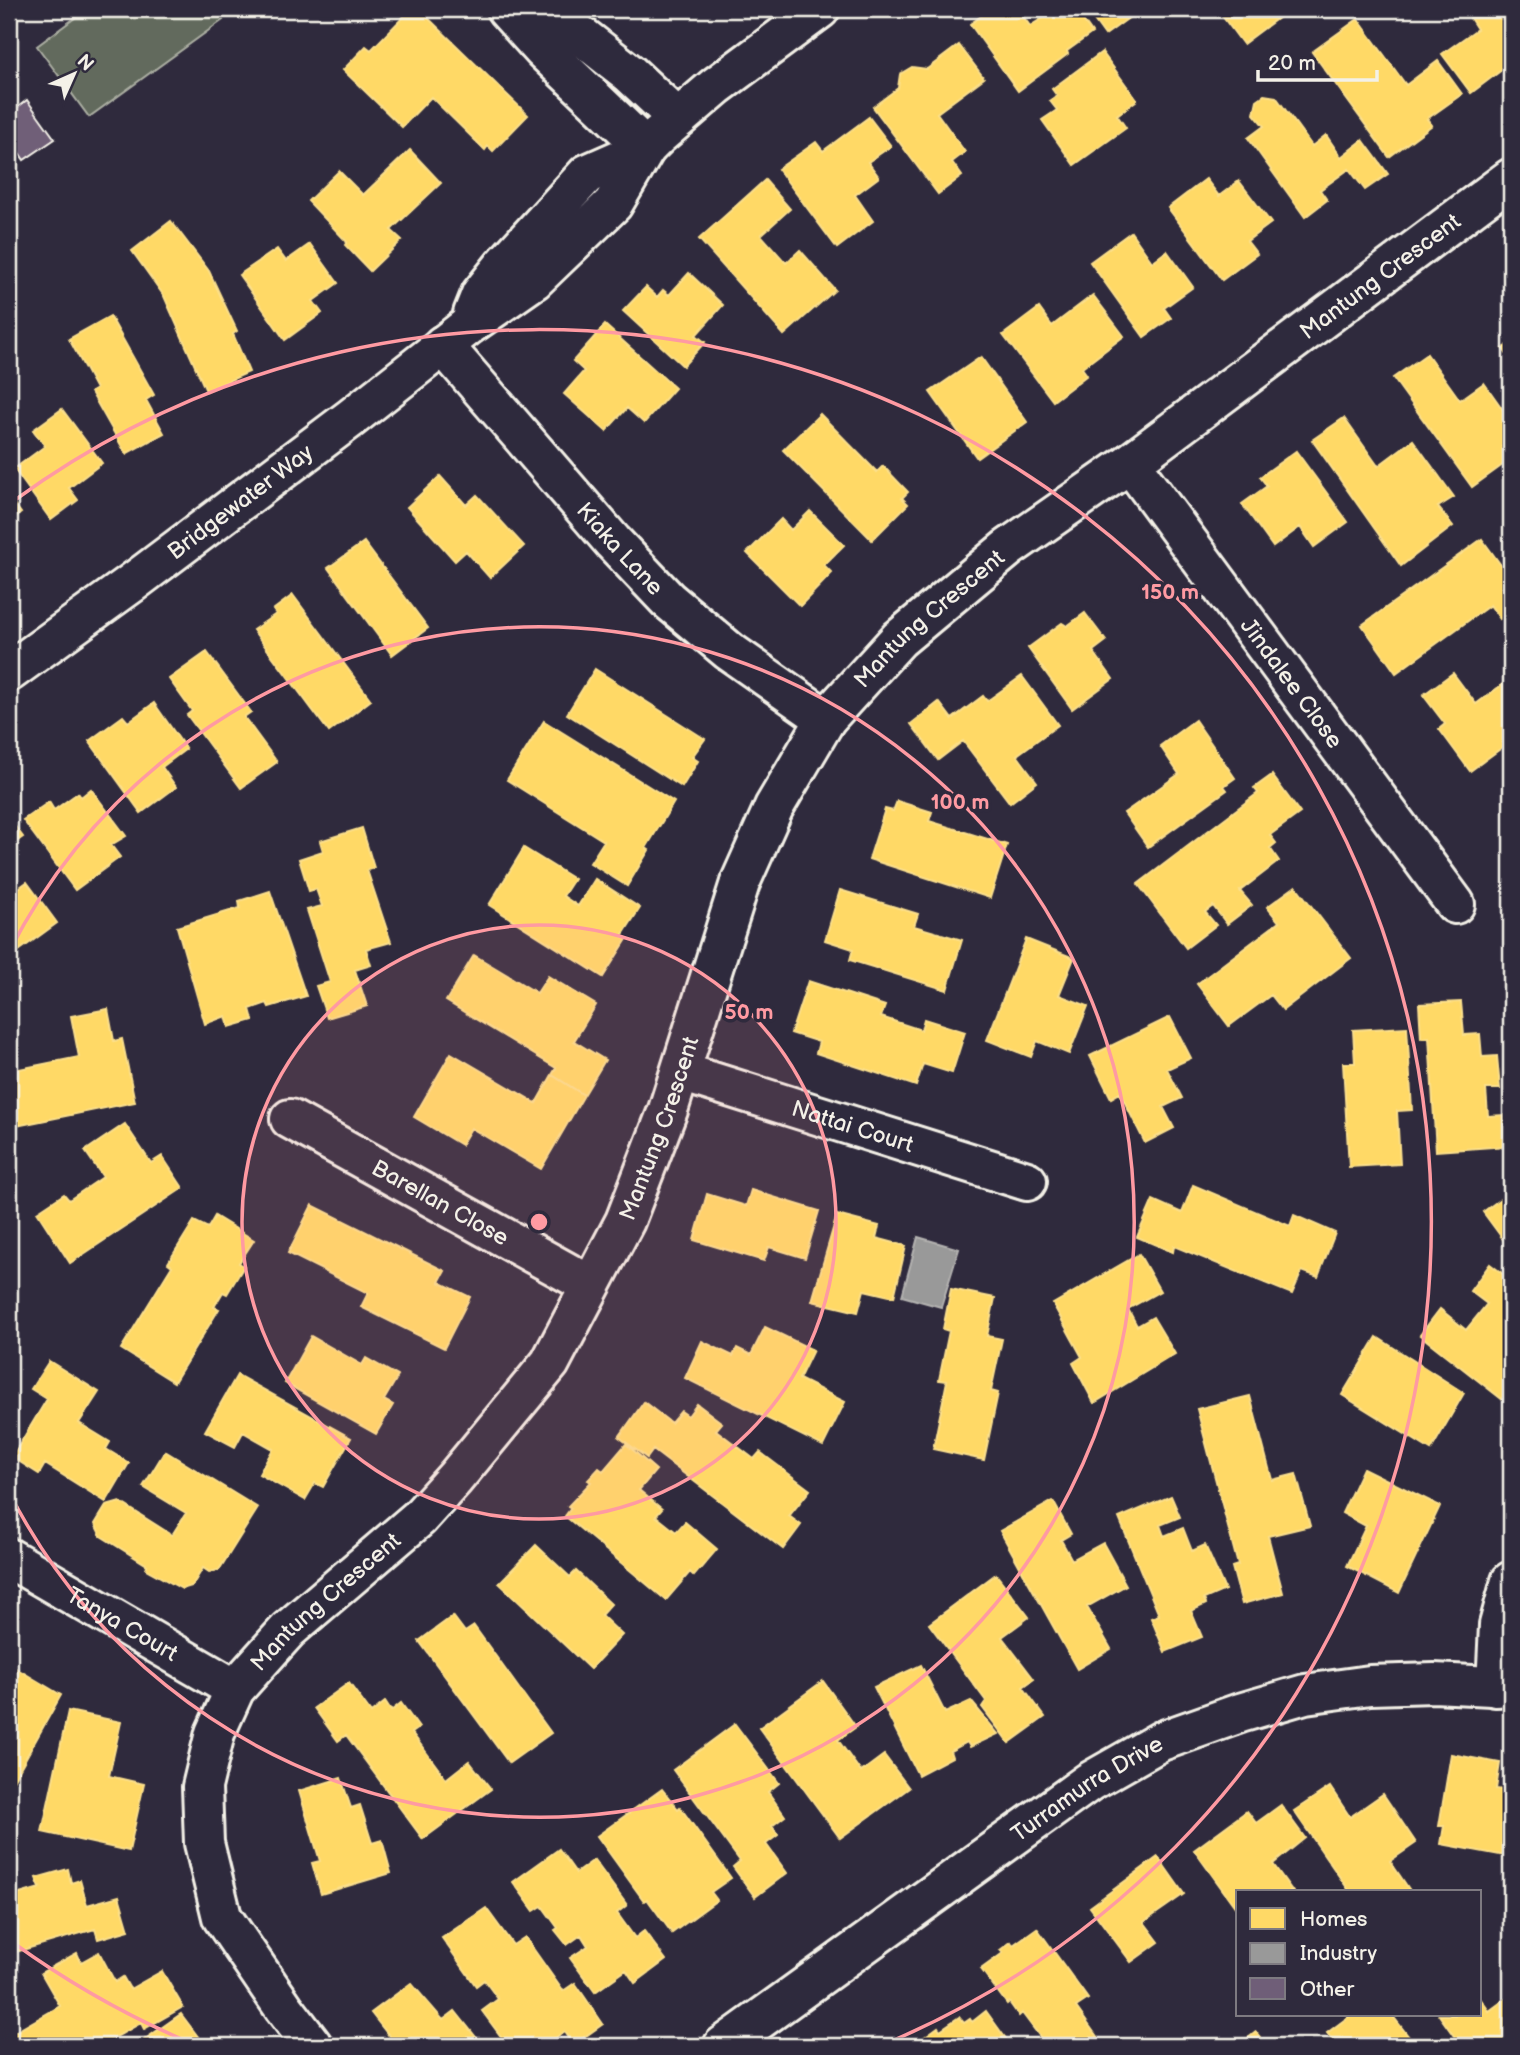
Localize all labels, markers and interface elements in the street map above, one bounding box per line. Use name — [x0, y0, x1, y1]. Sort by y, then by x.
north arrow — [38, 38, 108, 108]
scale bar — [1258, 38, 1376, 82]
text: N — [72, 50, 98, 76]
text: 20 m — [1268, 51, 1316, 76]
street label: Mantung Crescent — [1295, 208, 1466, 346]
street label: Bridgewater Way — [162, 438, 319, 566]
street label: Kiaka Lane — [570, 497, 669, 601]
street label: Mantung Crescent — [848, 544, 1010, 694]
text: 150 m — [1141, 580, 1199, 605]
street label: Jindalee Close — [1234, 613, 1348, 754]
text: 100 m — [931, 790, 989, 815]
text: 50 m — [725, 1000, 773, 1025]
street label: Mantung Crescent — [614, 1033, 705, 1224]
street label: Nattai Court — [788, 1095, 917, 1159]
street label: Barellan Close — [367, 1154, 513, 1252]
centre of rings — [527, 1210, 551, 1234]
street label: Mantung Crescent — [245, 1527, 407, 1677]
street label: Tanya Court — [61, 1581, 183, 1668]
street label: Turramurra Drive — [1006, 1730, 1168, 1849]
legend — [1236, 1890, 1482, 2016]
text: Homes — [1300, 1907, 1368, 1932]
text: Industry — [1300, 1941, 1378, 1966]
text: Other — [1300, 1977, 1355, 2002]

